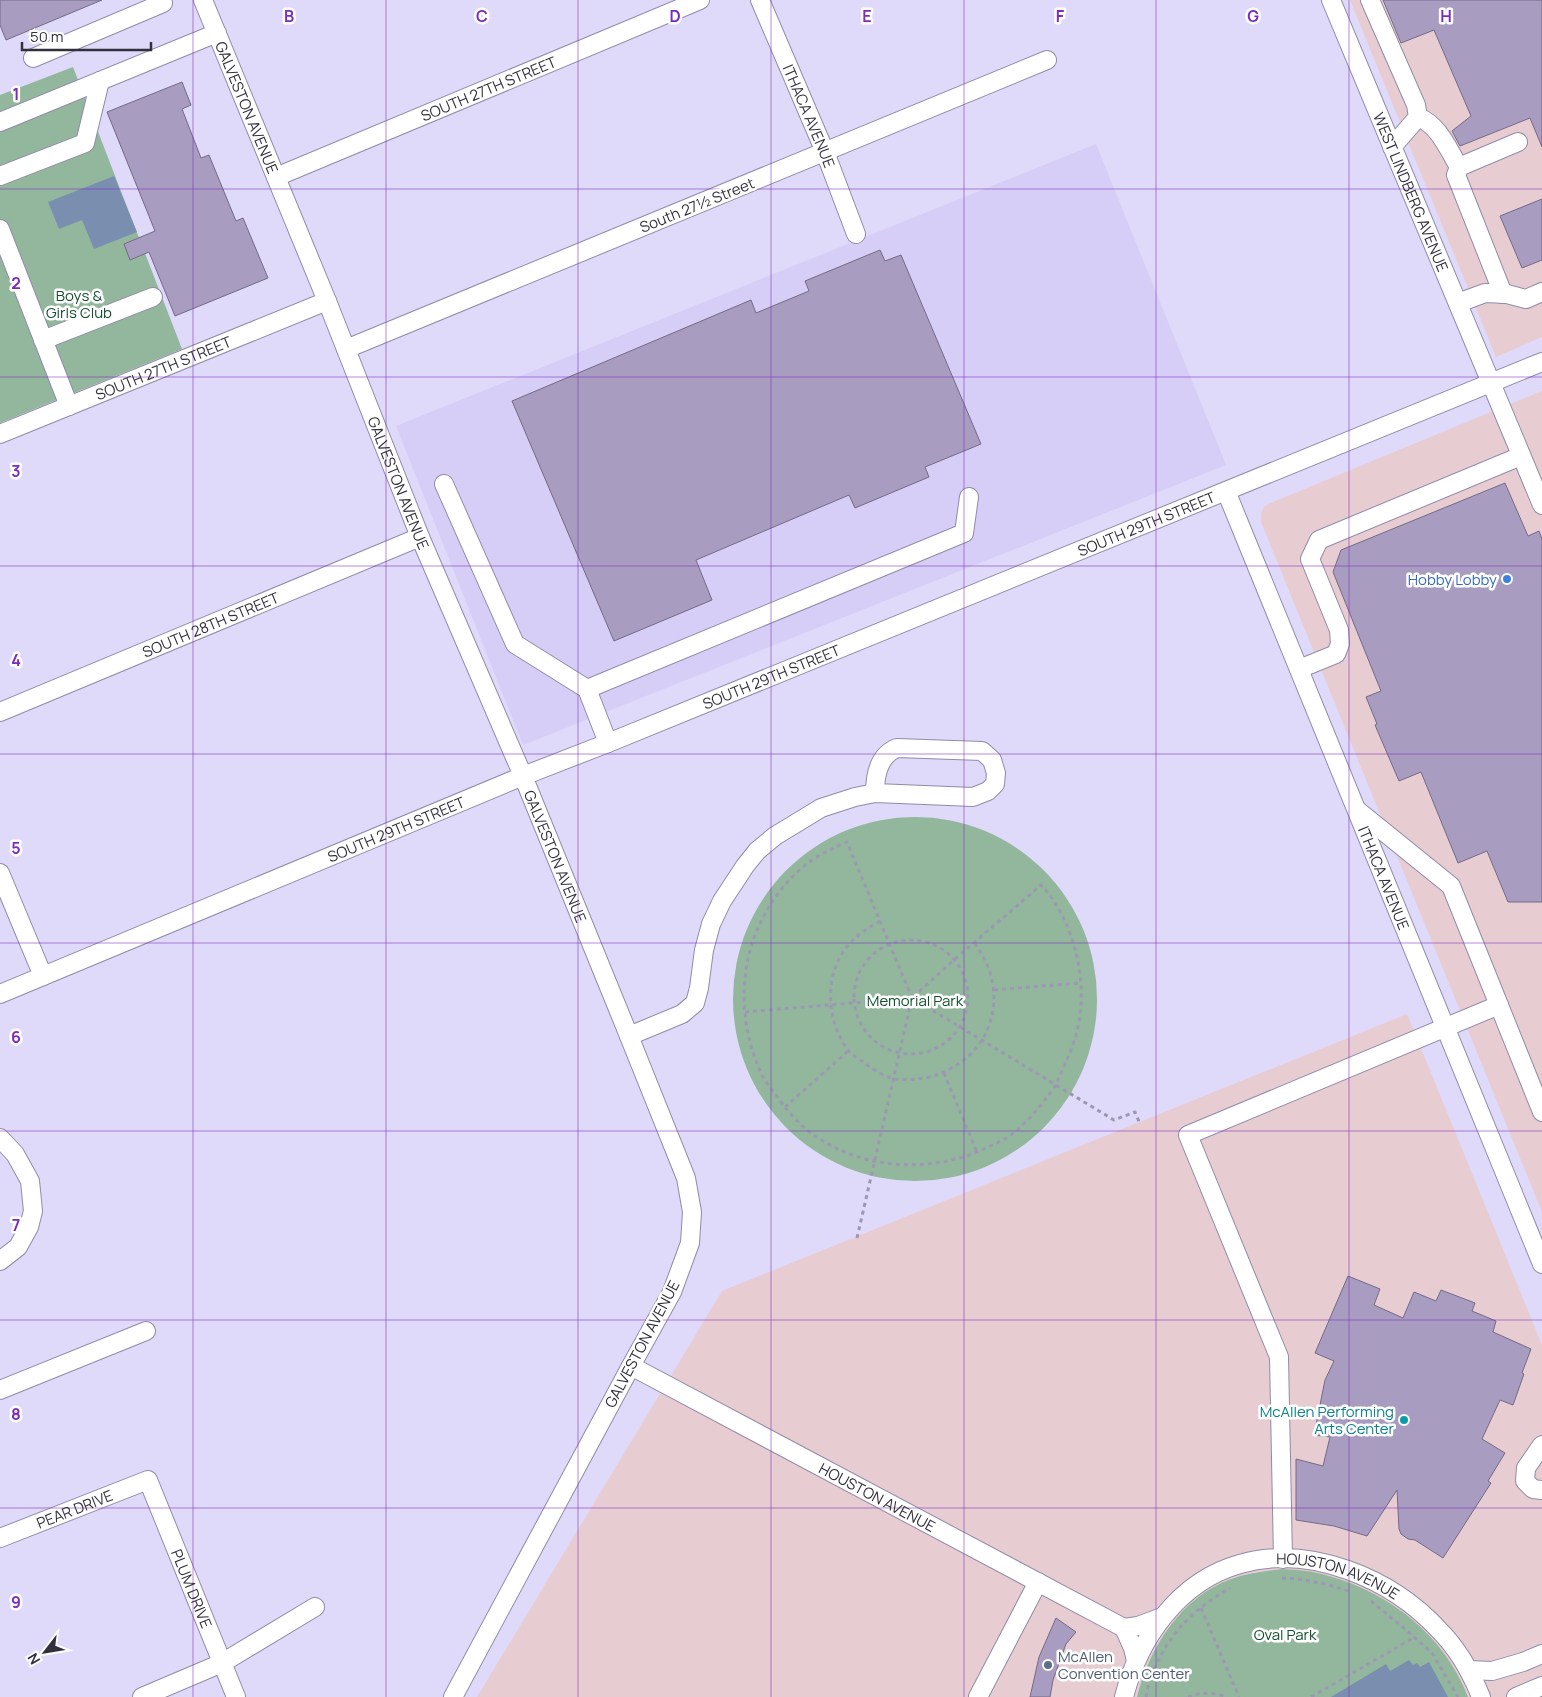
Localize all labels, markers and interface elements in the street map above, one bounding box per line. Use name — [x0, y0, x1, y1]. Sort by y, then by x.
text: B — [284, 5, 294, 27]
text: C — [476, 5, 488, 27]
text: D — [669, 5, 681, 27]
text: E — [862, 5, 872, 27]
text: F — [1056, 5, 1065, 27]
text: G — [1247, 5, 1259, 27]
text: H — [1440, 5, 1452, 27]
scale bar — [22, 20, 151, 52]
text: 50 m — [30, 26, 64, 47]
street label: GALVESTON AVENUE — [211, 38, 284, 177]
street label: SOUTH 27TH STREET — [417, 51, 559, 126]
street label: ITHACA AVENUE — [778, 61, 840, 171]
text: 1 — [12, 83, 20, 105]
street label: WEST LINDBERG AVENUE — [1369, 109, 1454, 275]
street label: South 27½ Street — [636, 172, 758, 238]
text: 2 — [11, 272, 21, 294]
park label: Boys & Girls Club — [46, 285, 112, 323]
street label: SOUTH 27TH STREET — [92, 331, 234, 405]
street label: GALVESTON AVENUE — [363, 413, 435, 553]
text: 3 — [11, 460, 21, 482]
street label: SOUTH 29TH STREET — [1074, 486, 1218, 561]
place label: Hobby Lobby — [1408, 569, 1497, 590]
marker: Hobby Lobby — [1501, 573, 1513, 585]
street label: SOUTH 28TH STREET — [139, 586, 282, 662]
street label: SOUTH 29TH STREET — [699, 639, 843, 714]
text: 4 — [11, 649, 21, 671]
street label: GALVESTON AVENUE — [519, 787, 592, 926]
street label: SOUTH 29TH STREET — [324, 791, 468, 867]
street label: ITHACA AVENUE — [1354, 823, 1415, 933]
text: 5 — [11, 837, 21, 859]
park label: Memorial Park — [867, 990, 964, 1011]
text: 6 — [11, 1026, 21, 1048]
text: 7 — [12, 1214, 20, 1236]
street label: GALVESTON AVENUE — [600, 1277, 684, 1411]
place label: McAllen Performing Arts Center — [1260, 1401, 1395, 1439]
text: 8 — [11, 1403, 21, 1425]
marker: McAllen Performing Arts Center — [1398, 1414, 1410, 1426]
street label: HOUSTON AVENUE — [815, 1457, 939, 1536]
street label: PEAR DRIVE — [33, 1484, 116, 1533]
street label: PLUM DRIVE — [167, 1546, 217, 1631]
street label: HOUSTON AVENUE — [1276, 1548, 1404, 1604]
text: 9 — [11, 1591, 21, 1613]
park label: Oval Park — [1254, 1624, 1317, 1645]
north arrow — [20, 1627, 70, 1677]
place label: McAllen Convention Center — [1058, 1646, 1190, 1684]
text: N — [23, 1650, 44, 1668]
marker: McAllen Convention Center — [1042, 1659, 1054, 1671]

